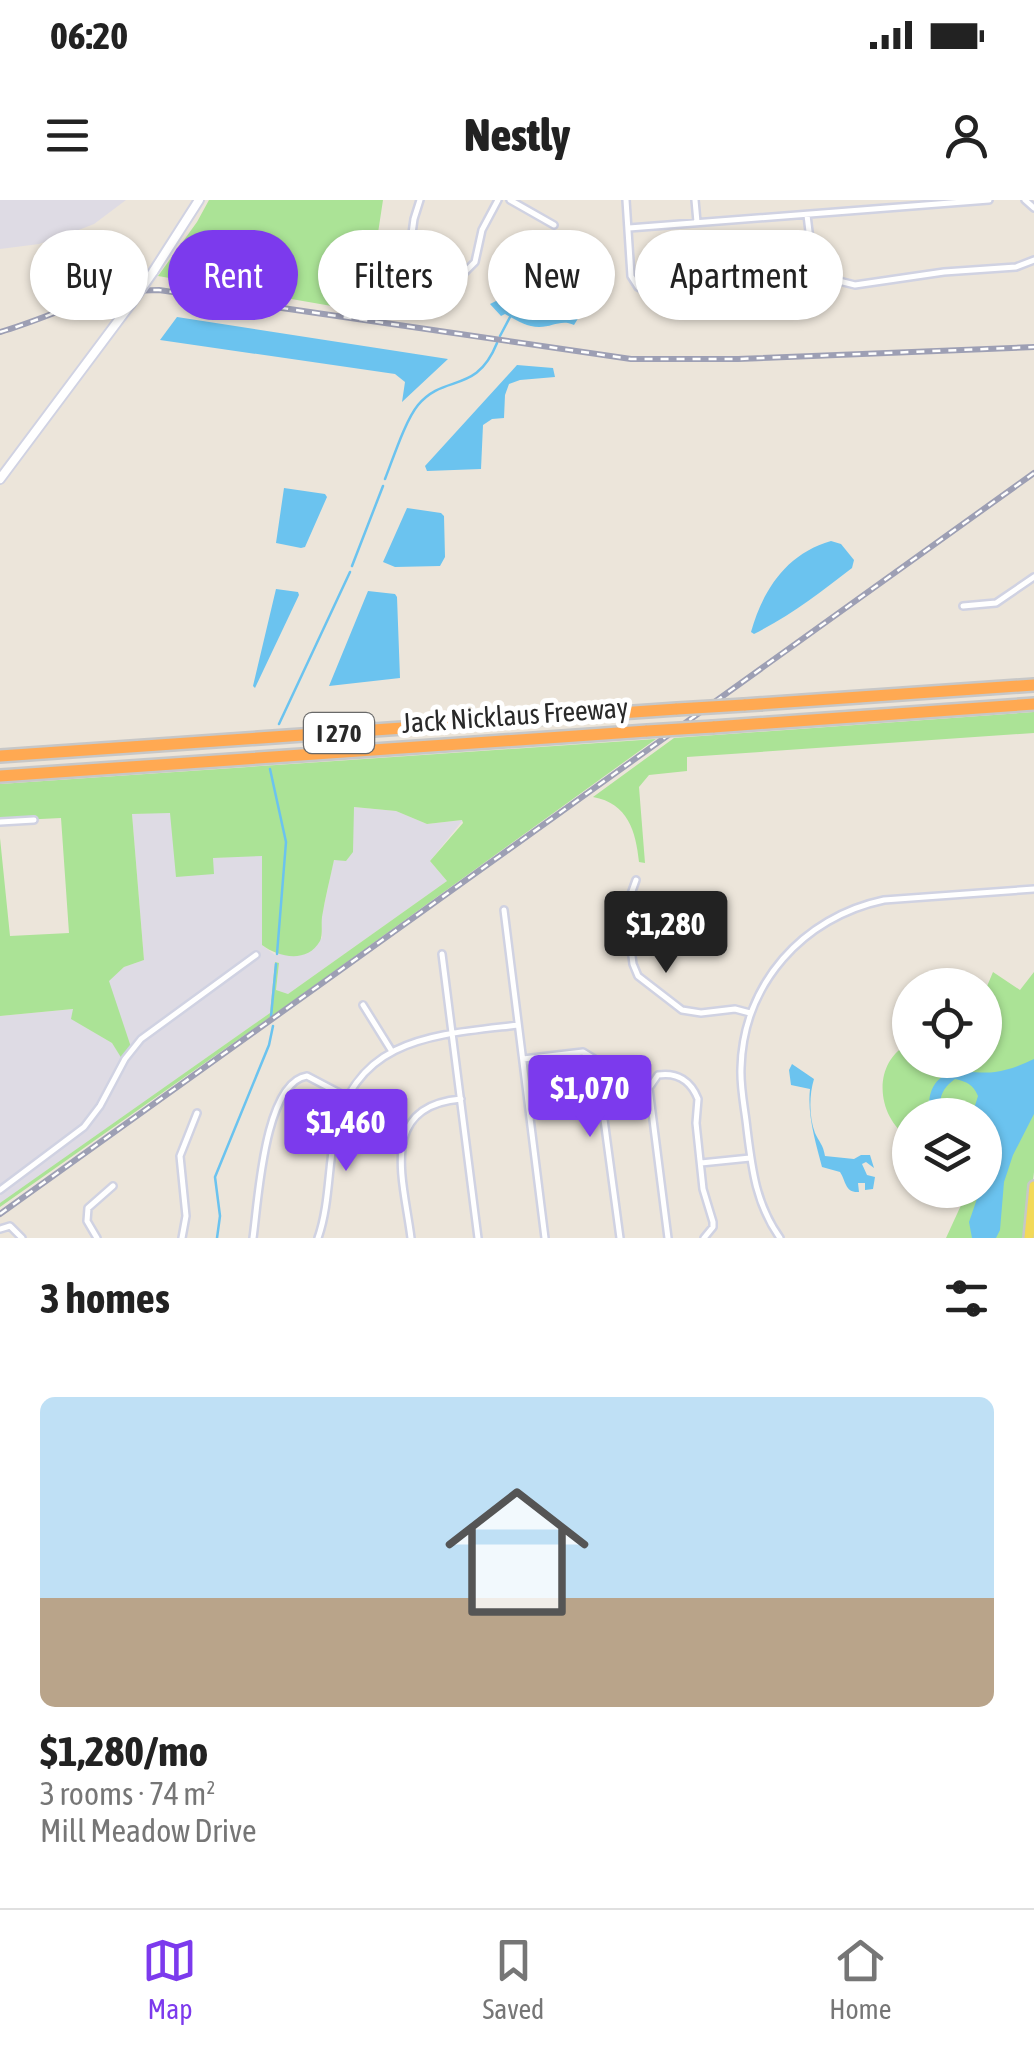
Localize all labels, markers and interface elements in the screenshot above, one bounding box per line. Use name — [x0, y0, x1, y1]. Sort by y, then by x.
text: 06:20 — [50, 14, 128, 57]
icon: menu — [40, 108, 95, 163]
icon: person — [939, 108, 994, 163]
text: Nestly — [464, 109, 570, 161]
chip: Buy — [30, 230, 148, 320]
chip: Rent — [168, 230, 298, 320]
chip: Filters — [318, 230, 468, 320]
chip: New — [488, 230, 615, 320]
chip: Apartment — [635, 230, 843, 320]
street label: Jack Nicklaus Freeway — [401, 691, 629, 739]
road number: I 270 — [304, 713, 374, 753]
pin: $1,280 — [585, 891, 747, 976]
text: $1,280 — [626, 905, 706, 942]
map controls — [892, 968, 1002, 1208]
button: locate — [892, 968, 1002, 1078]
pin: $1,070 — [509, 1055, 671, 1140]
text: $1,070 — [550, 1069, 630, 1106]
pin: $1,460 — [265, 1089, 427, 1174]
button: layers — [892, 1098, 1002, 1208]
text: $1,460 — [306, 1103, 386, 1140]
icon: filters — [939, 1271, 994, 1326]
text: 3 homes — [40, 1274, 170, 1322]
icon: home — [427, 1462, 607, 1642]
text: $1,280/mo — [40, 1727, 208, 1775]
text: 3 rooms · 74 m² — [40, 1775, 215, 1812]
text: Mill Meadow Drive — [40, 1812, 256, 1849]
tab: Map — [142, 1933, 197, 2025]
tab: Saved — [482, 1933, 544, 2025]
tab: Home — [829, 1933, 892, 2025]

